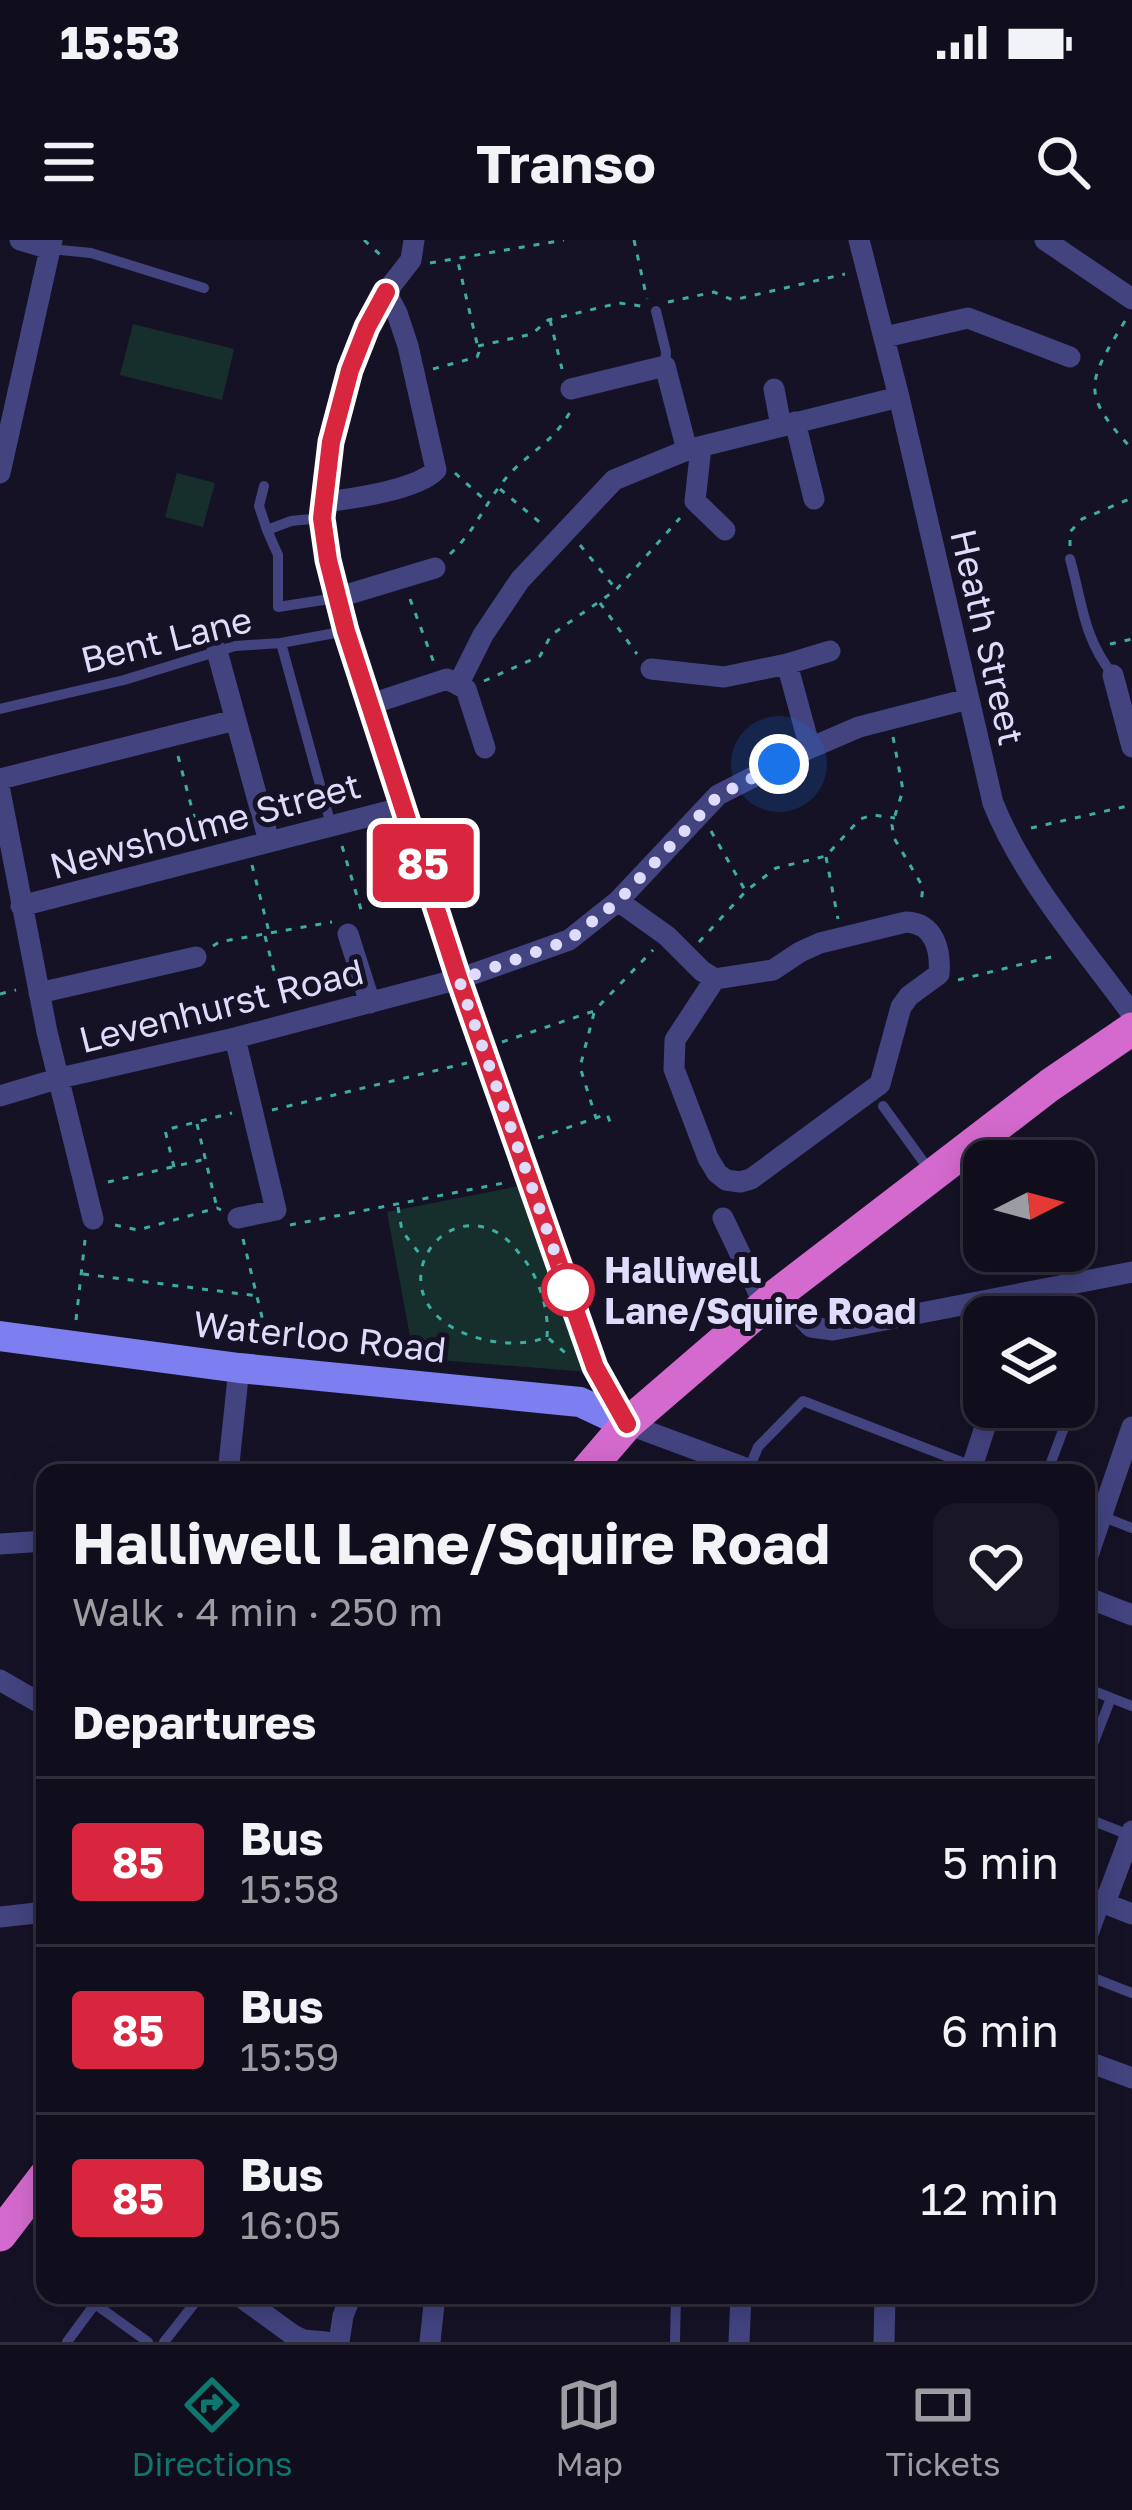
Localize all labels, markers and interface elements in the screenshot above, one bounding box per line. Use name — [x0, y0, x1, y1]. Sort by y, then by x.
text: 15:53 — [60, 15, 180, 69]
icon: menu — [36, 129, 102, 195]
icon: search — [1030, 129, 1096, 195]
text: Transo — [476, 130, 656, 195]
street label: Heath Street — [942, 525, 1034, 749]
street label: Bent Lane — [76, 597, 256, 681]
your location — [749, 734, 809, 794]
street label: Newsholme Street — [45, 763, 365, 887]
line badge: 85 — [369, 824, 477, 902]
text: 85 — [397, 838, 449, 888]
street label: Levenhurst Road — [74, 949, 368, 1061]
north arrow — [963, 1140, 1095, 1272]
map controls — [963, 1140, 1095, 1428]
place label: Halliwell Lane/Squire Road — [604, 1248, 916, 1332]
marker: Halliwell Lane/Squire Road — [543, 1265, 593, 1315]
button: layers — [963, 1296, 1095, 1428]
street label: Waterloo Road — [191, 1301, 449, 1371]
button: heart — [933, 1503, 1059, 1629]
text: Halliwell Lane/Squire Road — [72, 1508, 830, 1577]
text: Walk · 4 min · 250 m — [72, 1588, 443, 1635]
text: Departures — [72, 1695, 316, 1749]
text: Bus — [240, 1811, 324, 1865]
text: 5 min — [942, 1835, 1059, 1889]
text: 85 — [112, 1837, 164, 1887]
text: 15:58 — [240, 1865, 340, 1912]
text: Bus — [240, 1979, 324, 2033]
text: 6 min — [941, 2003, 1059, 2057]
text: 85 — [112, 2005, 164, 2055]
text: 15:59 — [240, 2033, 339, 2080]
text: Bus — [240, 2147, 324, 2201]
text: 12 min — [920, 2171, 1059, 2225]
text: 85 — [112, 2173, 164, 2223]
text: 16:05 — [240, 2201, 341, 2248]
tab: Directions — [131, 2372, 293, 2483]
tab: Map — [555, 2372, 623, 2483]
tab: Tickets — [885, 2372, 1001, 2483]

